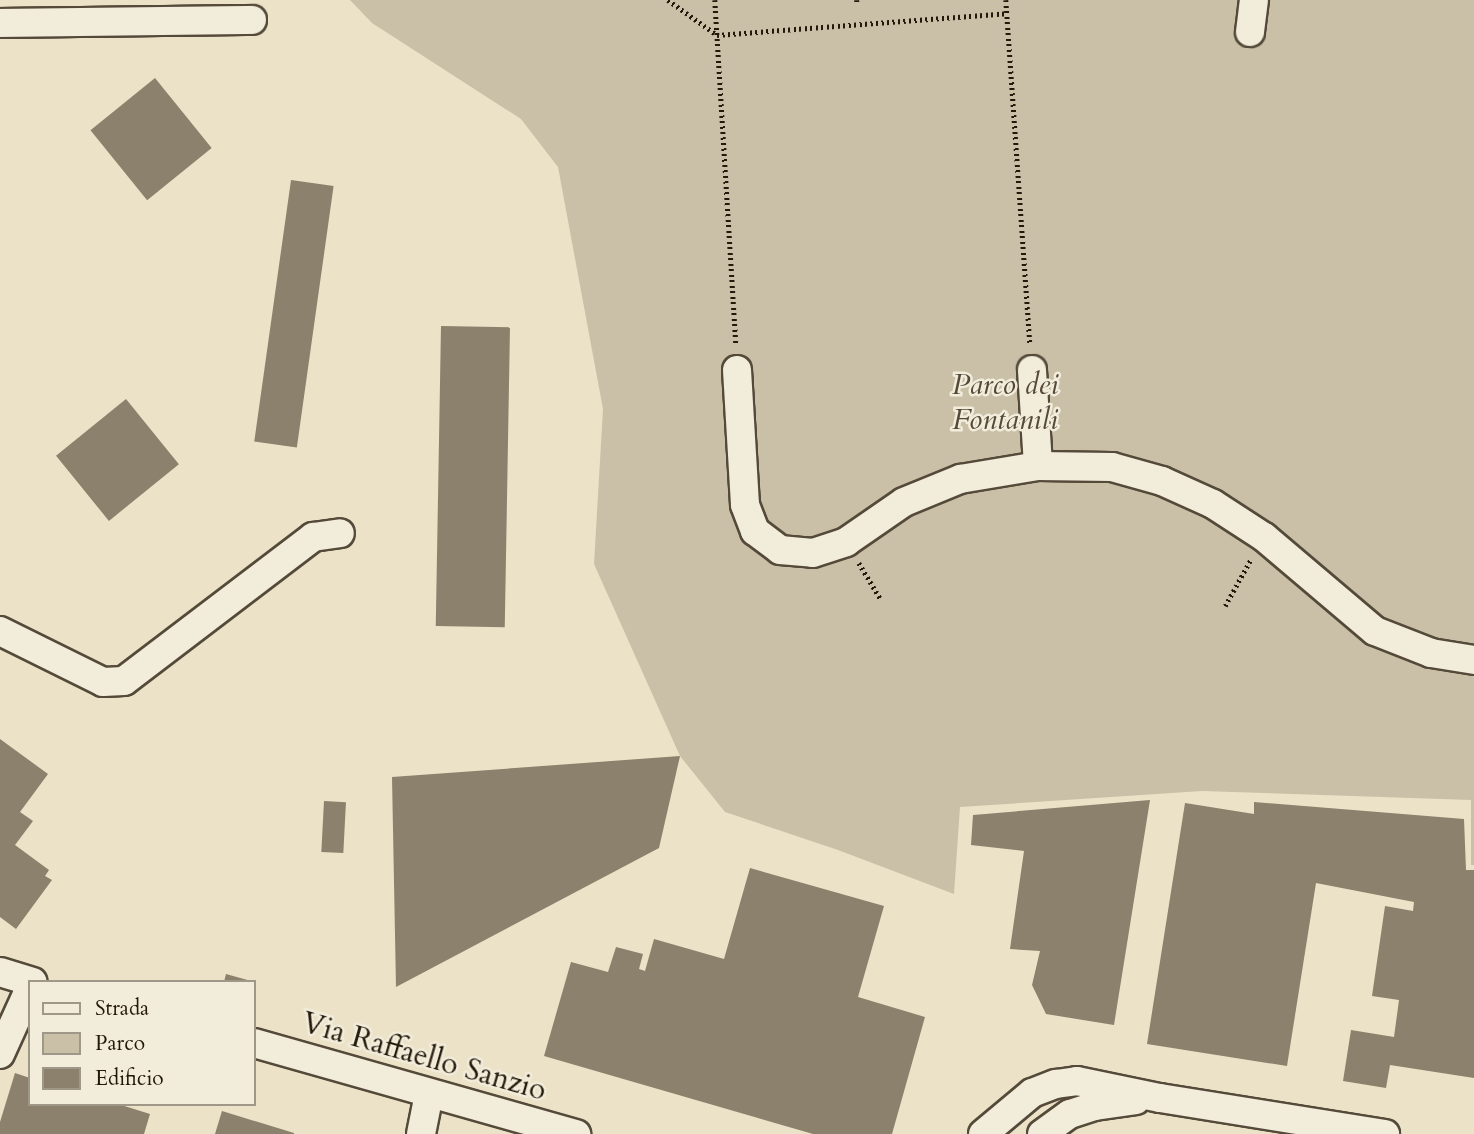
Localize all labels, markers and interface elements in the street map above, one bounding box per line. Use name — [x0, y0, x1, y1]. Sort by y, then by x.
park label: Parco dei Fontanili — [952, 367, 1058, 438]
legend — [28, 980, 256, 1106]
text: Strada — [95, 994, 149, 1023]
street label: Via Raffaello Sanzio — [298, 1005, 550, 1109]
text: Parco — [95, 1029, 145, 1058]
text: Edificio — [95, 1064, 164, 1093]

